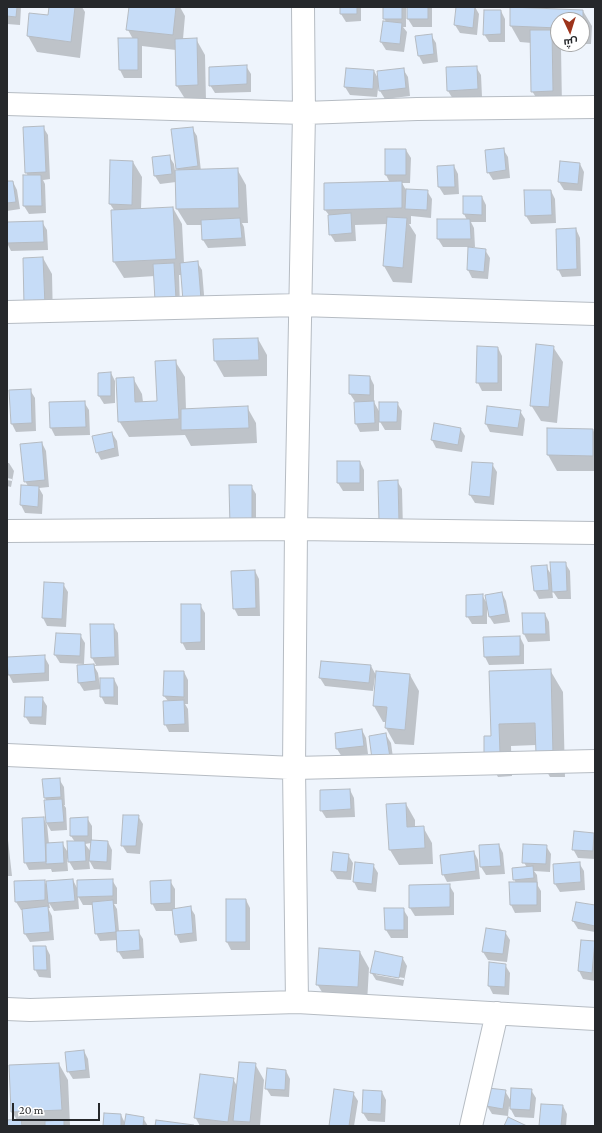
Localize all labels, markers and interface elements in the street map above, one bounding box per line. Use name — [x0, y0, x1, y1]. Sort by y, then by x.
north arrow — [550, 12, 590, 52]
text: ش — [563, 36, 578, 49]
scale bar — [14, 1095, 102, 1121]
text: 20 m — [19, 1103, 43, 1117]

